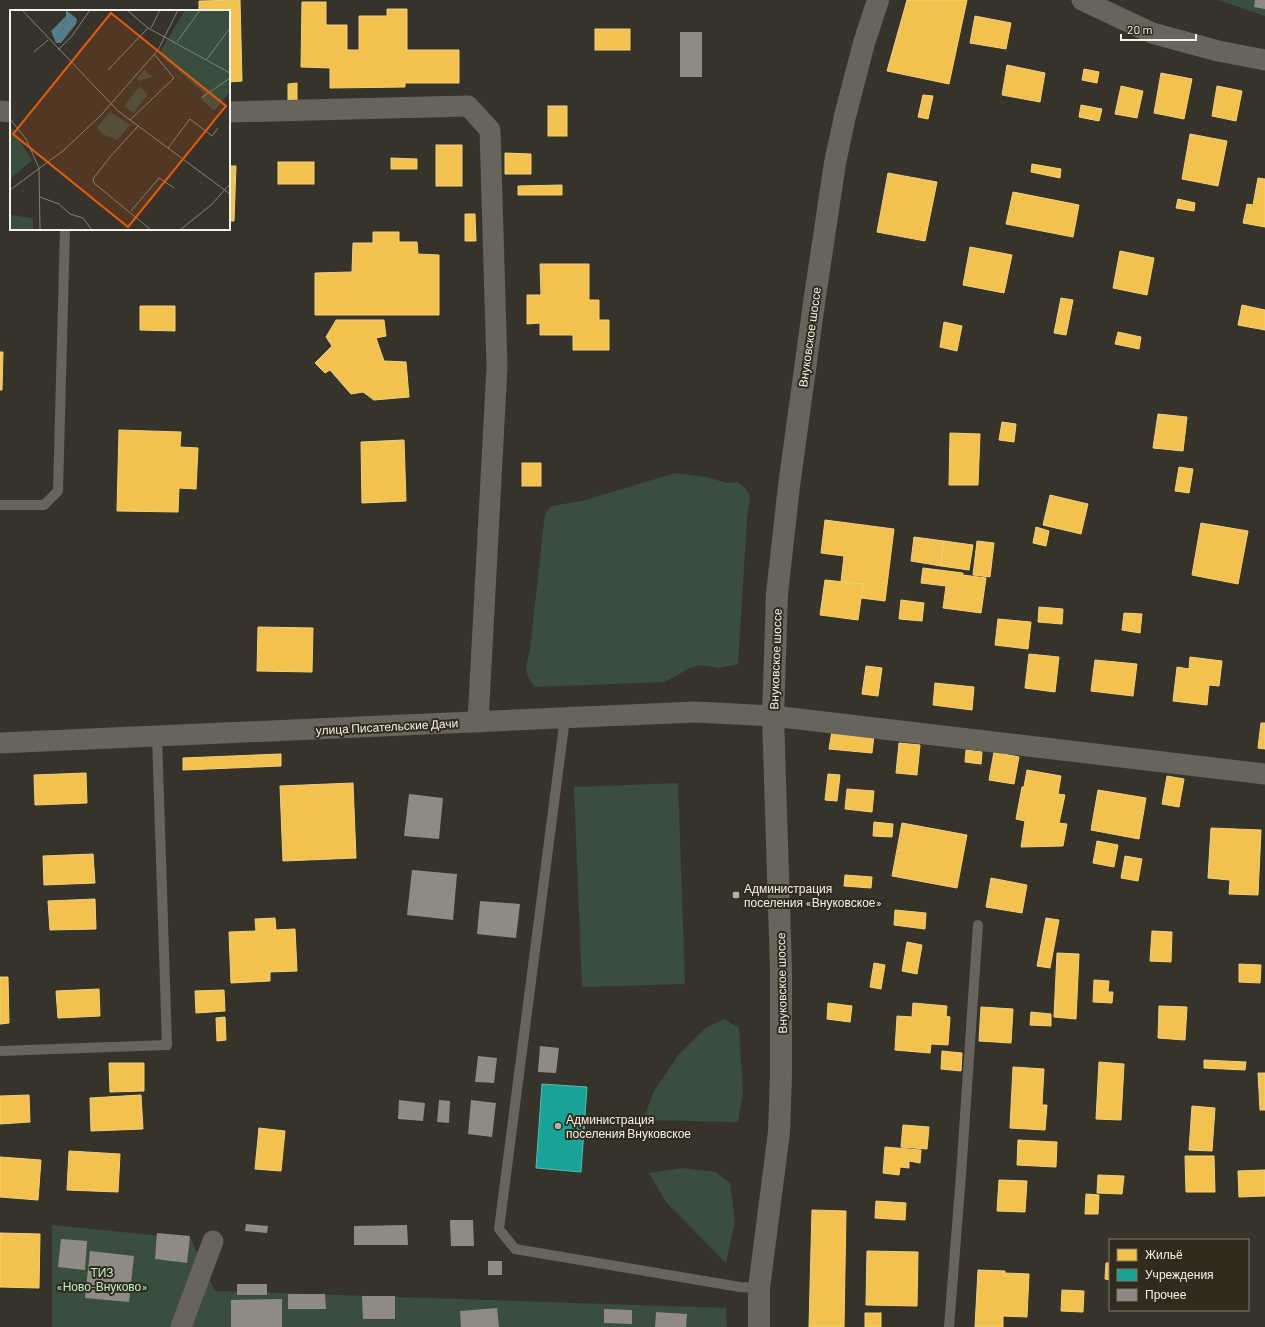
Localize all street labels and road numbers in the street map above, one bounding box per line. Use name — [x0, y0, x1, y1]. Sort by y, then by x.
street label: Внуковское шоссе — [795, 286, 824, 388]
street label: Внуковское шоссе — [766, 608, 785, 710]
street label: улица Писательские Дачи — [315, 715, 459, 738]
street label: Внуковское шоссе — [773, 932, 790, 1034]

